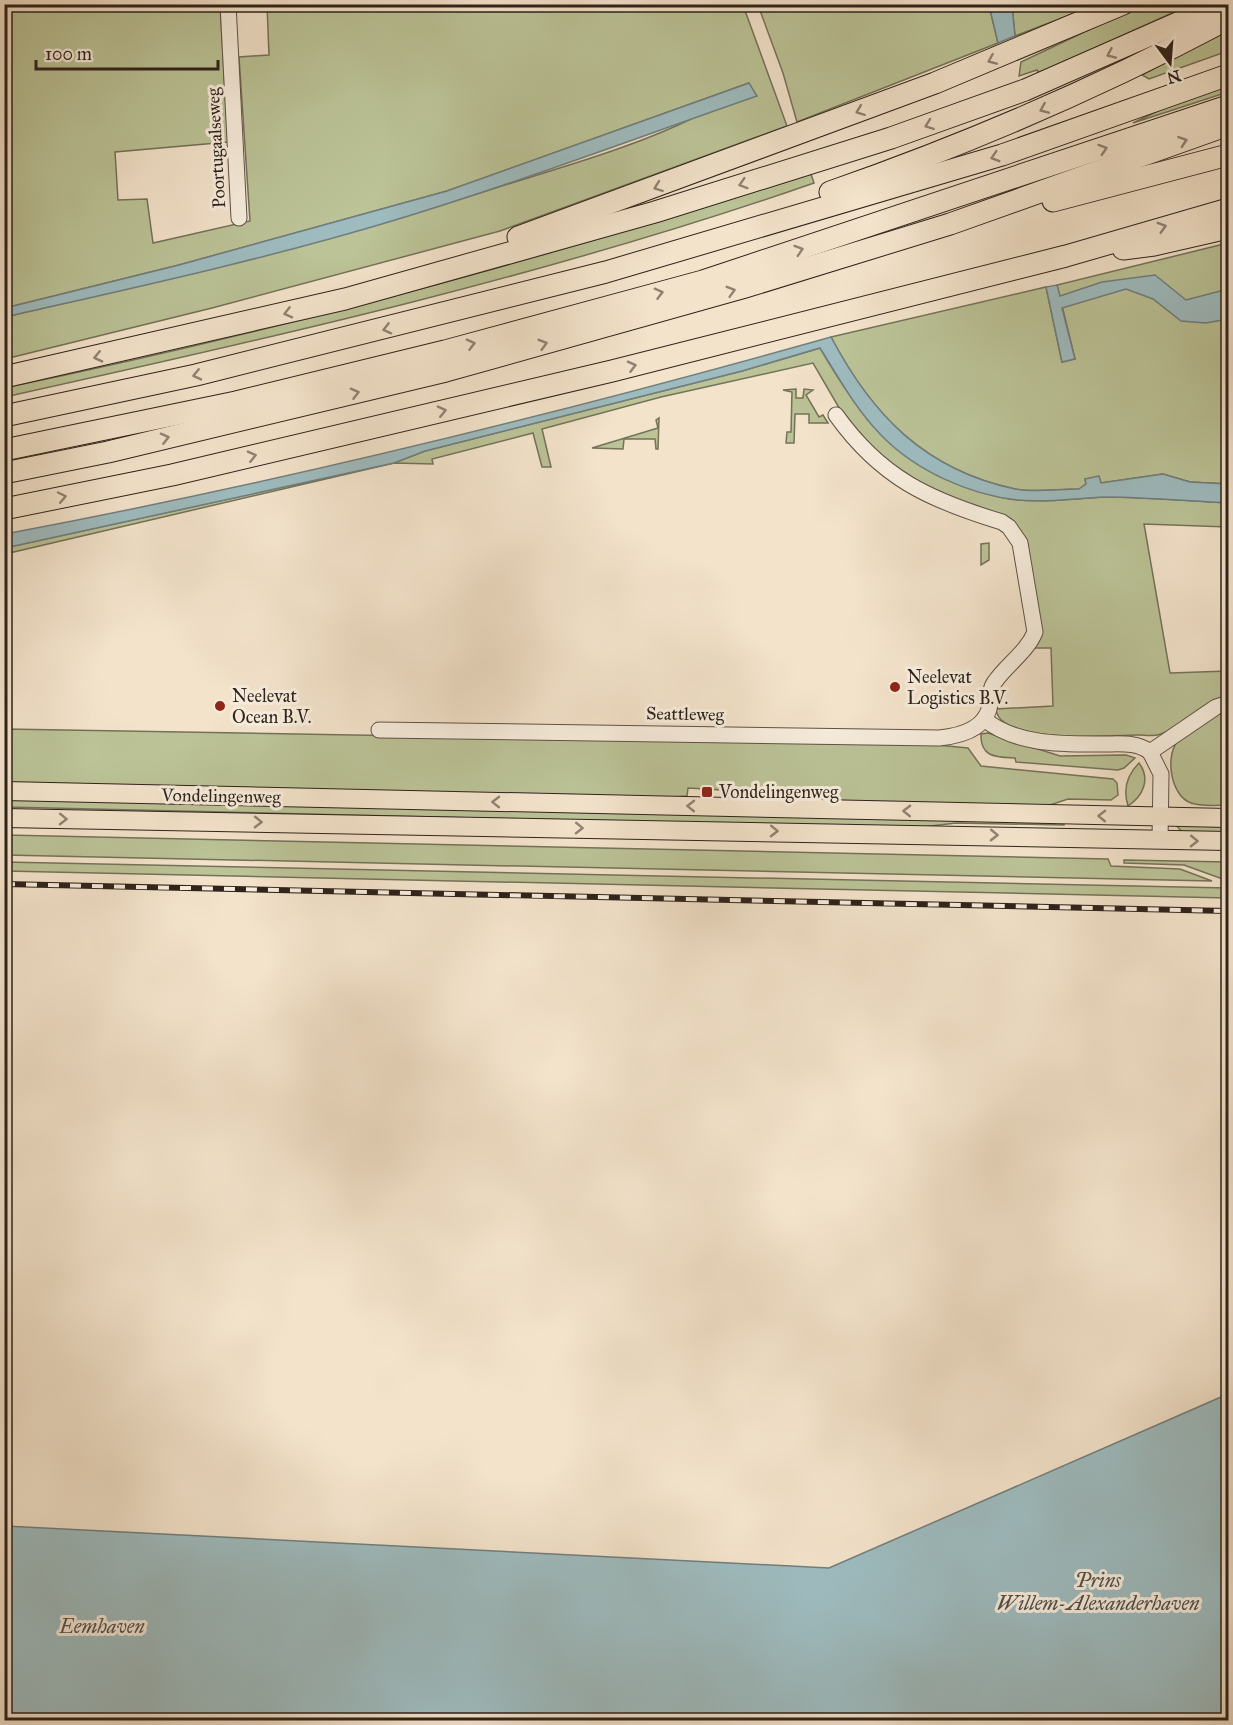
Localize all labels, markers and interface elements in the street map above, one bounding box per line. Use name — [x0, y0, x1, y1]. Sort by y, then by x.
scale bar — [36, 33, 218, 71]
north arrow — [1140, 33, 1200, 93]
text: 100 m — [45, 43, 92, 65]
one-way arrow — [1106, 47, 1117, 59]
one-way arrow — [987, 53, 998, 65]
text: N — [1164, 66, 1183, 88]
street label: Poortugaalseweg — [202, 86, 231, 209]
one-way arrow — [1039, 102, 1050, 114]
one-way arrow — [855, 104, 866, 117]
one-way arrow — [924, 117, 935, 130]
one-way arrow — [1177, 135, 1188, 148]
one-way arrow — [1097, 143, 1108, 156]
one-way arrow — [990, 150, 1001, 162]
one-way arrow — [738, 177, 749, 190]
one-way arrow — [653, 180, 664, 193]
one-way arrow — [1156, 222, 1167, 234]
one-way arrow — [793, 244, 804, 257]
one-way arrow — [726, 286, 736, 299]
one-way arrow — [653, 288, 664, 300]
one-way arrow — [283, 305, 293, 318]
one-way arrow — [382, 321, 392, 334]
one-way arrow — [538, 338, 548, 351]
one-way arrow — [466, 339, 476, 352]
one-way arrow — [93, 349, 103, 362]
one-way arrow — [627, 360, 637, 373]
one-way arrow — [193, 367, 203, 380]
one-way arrow — [349, 387, 359, 400]
one-way arrow — [437, 406, 447, 419]
one-way arrow — [160, 433, 170, 446]
one-way arrow — [247, 450, 257, 463]
one-way arrow — [57, 491, 67, 504]
place label: Neelevat Logistics B.V. — [907, 666, 1008, 710]
marker: Neelevat Logistics B.V. — [888, 680, 902, 694]
place label: Neelevat Ocean B.V. — [232, 685, 312, 728]
marker: Neelevat Ocean B.V. — [213, 699, 227, 713]
street label: Seattleweg — [646, 702, 725, 727]
place label: Vondelingenweg — [718, 781, 839, 804]
street label: Vondelingenweg — [160, 784, 281, 809]
marker: Vondelingenweg — [700, 785, 714, 799]
one-way arrow — [492, 795, 501, 808]
one-way arrow — [687, 800, 696, 812]
one-way arrow — [902, 805, 911, 817]
one-way arrow — [1097, 810, 1106, 822]
one-way arrow — [58, 812, 67, 825]
one-way arrow — [253, 816, 262, 828]
one-way arrow — [574, 822, 583, 834]
one-way arrow — [769, 825, 778, 837]
one-way arrow — [990, 829, 999, 842]
one-way arrow — [1190, 834, 1199, 847]
water label: Prins Willem-Alexanderhaven — [997, 1568, 1200, 1615]
water label: Eemhaven — [58, 1614, 145, 1638]

